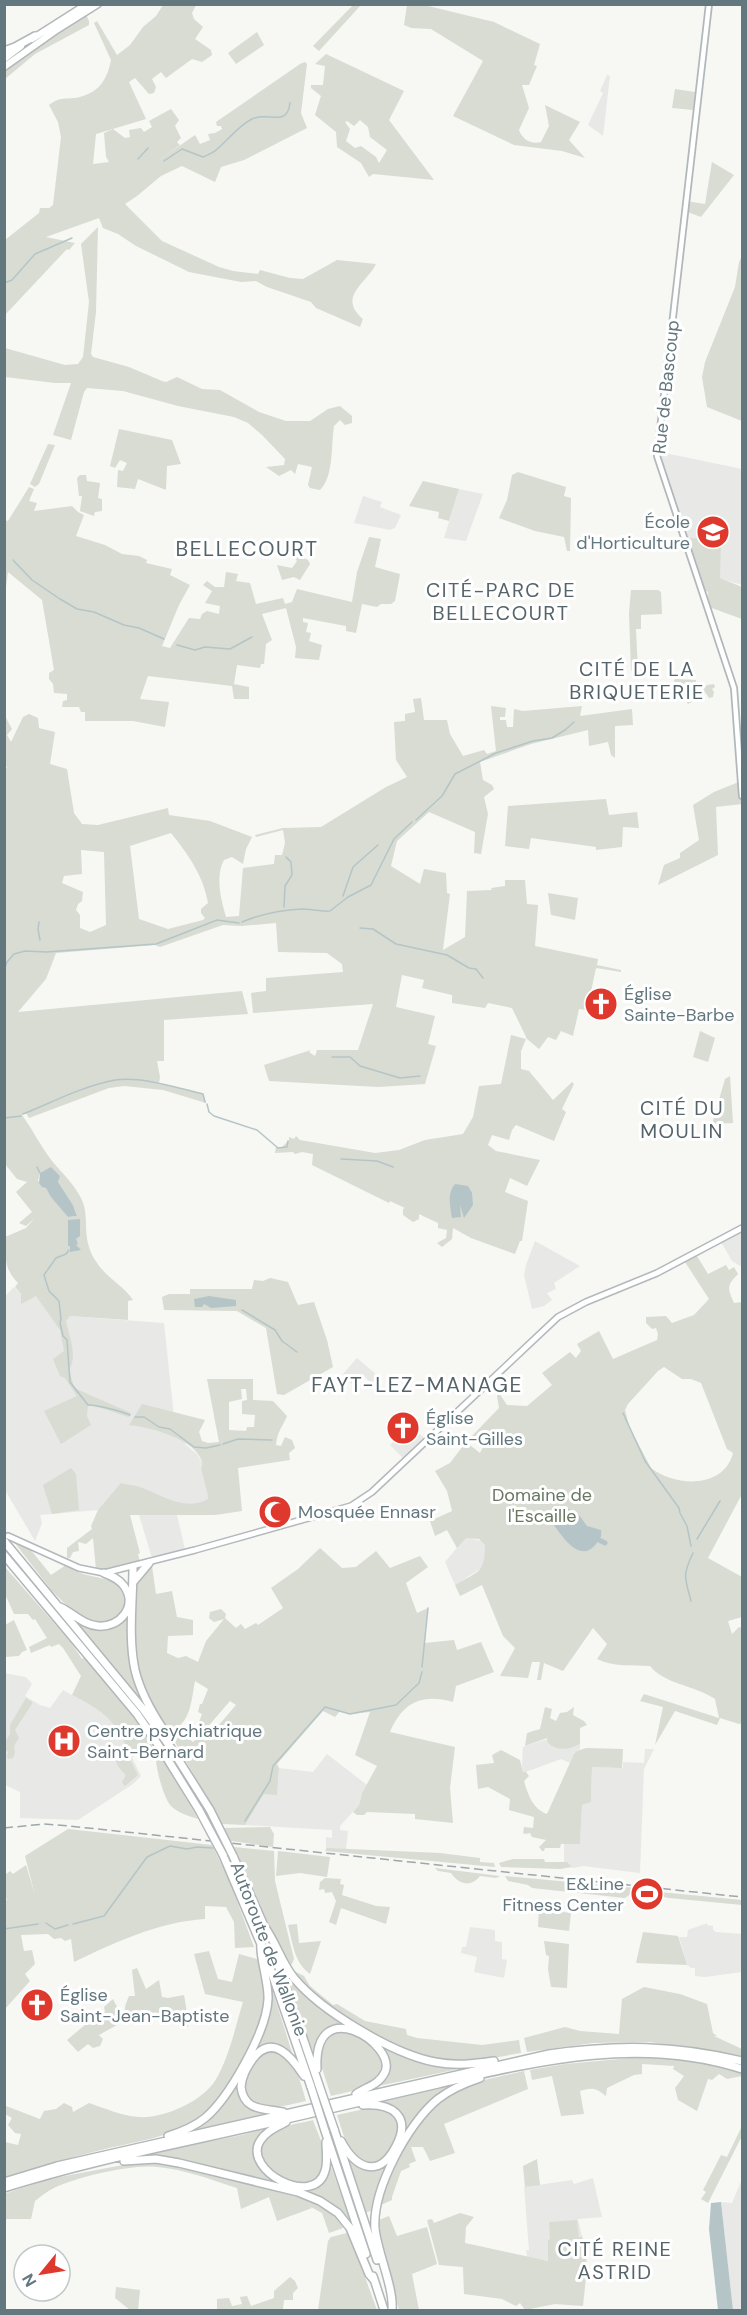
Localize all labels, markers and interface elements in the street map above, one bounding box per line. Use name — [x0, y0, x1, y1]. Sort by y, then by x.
street label: Rue de Bascoup — [647, 319, 685, 455]
place label: École d'Horticulture — [576, 510, 690, 555]
school or university icon: École d'Horticulture — [695, 514, 731, 550]
district label: BELLECOURT — [176, 535, 318, 563]
district label: CITÉ-PARC DE BELLECOURT — [426, 577, 576, 626]
district label: CITÉ DE LA BRIQUETERIE — [569, 656, 705, 705]
place label: Église Sainte-Barbe — [624, 982, 734, 1027]
church icon: Église Sainte-Barbe — [583, 986, 619, 1022]
district label: CITÉ DU MOULIN — [640, 1095, 724, 1144]
district label: FAYT-LEZ-MANAGE — [311, 1371, 523, 1399]
place label: Église Saint-Gilles — [426, 1406, 523, 1451]
church icon: Église Saint-Gilles — [385, 1410, 421, 1446]
park label: Domaine de l'Escaille — [492, 1483, 592, 1528]
mosque icon: Mosquée Ennasr — [257, 1494, 293, 1530]
place label: Mosquée Ennasr — [298, 1500, 436, 1524]
place label: Centre psychiatrique Saint-Bernard — [87, 1719, 262, 1764]
hospital icon: Centre psychiatrique Saint-Bernard — [46, 1723, 82, 1759]
street label: Autoroute de Wallonie — [225, 1858, 313, 2040]
place label: E&Line Fitness Center — [502, 1872, 624, 1917]
sports icon: E&Line Fitness Center — [629, 1876, 665, 1912]
place label: Église Saint-Jean-Baptiste — [60, 1983, 229, 2028]
church icon: Église Saint-Jean-Baptiste — [19, 1987, 55, 2023]
district label: CITÉ REINE ASTRID — [558, 2236, 672, 2285]
north arrow — [12, 2243, 72, 2303]
text: N — [17, 2270, 41, 2291]

